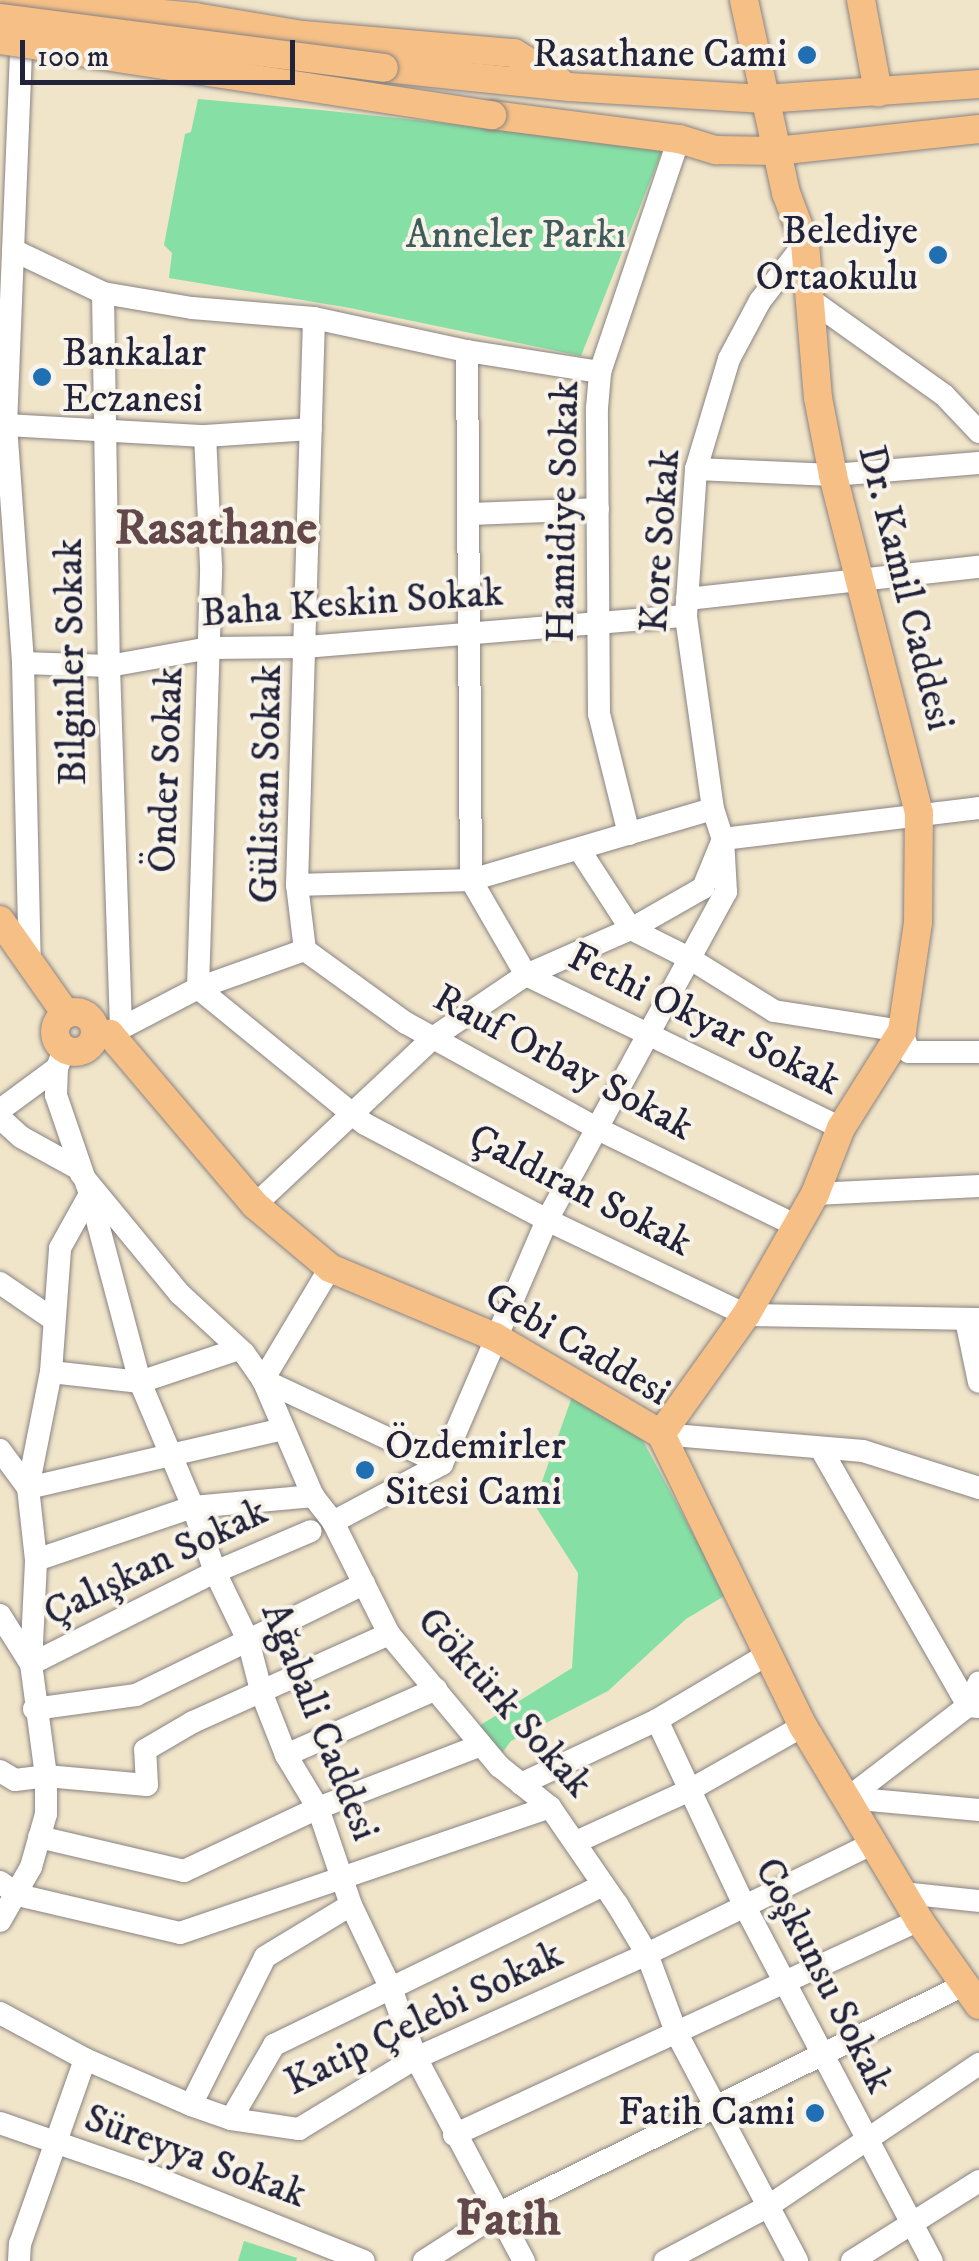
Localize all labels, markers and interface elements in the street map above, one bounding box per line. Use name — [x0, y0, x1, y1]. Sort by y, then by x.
scale bar — [25, 20, 300, 82]
place label: Rasathane Cami — [532, 31, 787, 79]
text: 100 m — [37, 39, 109, 76]
marker: Rasathane Cami — [796, 44, 818, 66]
place label: Belediye Ortaokulu — [756, 208, 918, 302]
park label: Anneler Parkı — [406, 212, 626, 260]
marker: Belediye Ortaokulu — [927, 244, 949, 266]
place label: Bankalar Eczanesi — [62, 330, 206, 424]
marker: Bankalar Eczanesi — [31, 366, 53, 388]
street label: Hamidiye Sokak — [538, 380, 590, 644]
street label: Dr. Kamil Caddesi — [846, 441, 964, 735]
street label: Kore Sokak — [631, 448, 691, 634]
district label: Rasathane — [115, 499, 317, 559]
street label: Bilginler Sokak — [46, 538, 98, 786]
street label: Baha Keskin Sokak — [199, 569, 505, 639]
street label: Gülistan Sokak — [241, 664, 293, 904]
street label: Önder Sokak — [139, 666, 195, 874]
street label: Fethi Okyar Sokak — [560, 933, 848, 1107]
street label: Rauf Orbay Sokak — [425, 974, 701, 1152]
street label: Çaldıran Sokak — [460, 1114, 700, 1268]
street label: Gebi Caddesi — [476, 1273, 678, 1417]
place label: Özdemirler Sitesi Cami — [385, 1423, 566, 1517]
marker: Özdemirler Sitesi Cami — [354, 1459, 376, 1481]
street label: Çalışkan Sokak — [37, 1488, 275, 1638]
street label: Ağabali Caddesi — [249, 1596, 389, 1848]
street label: Göktürk Sokak — [406, 1598, 602, 1808]
street label: Coşkunsu Sokak — [743, 1850, 903, 2102]
street label: Katip Çelebi Sokak — [277, 1931, 571, 2107]
place label: Fatih Cami — [618, 2089, 795, 2137]
street label: Süreyya Sokak — [78, 2095, 312, 2219]
marker: Fatih Cami — [804, 2102, 826, 2124]
district label: Fatih — [455, 2190, 561, 2250]

